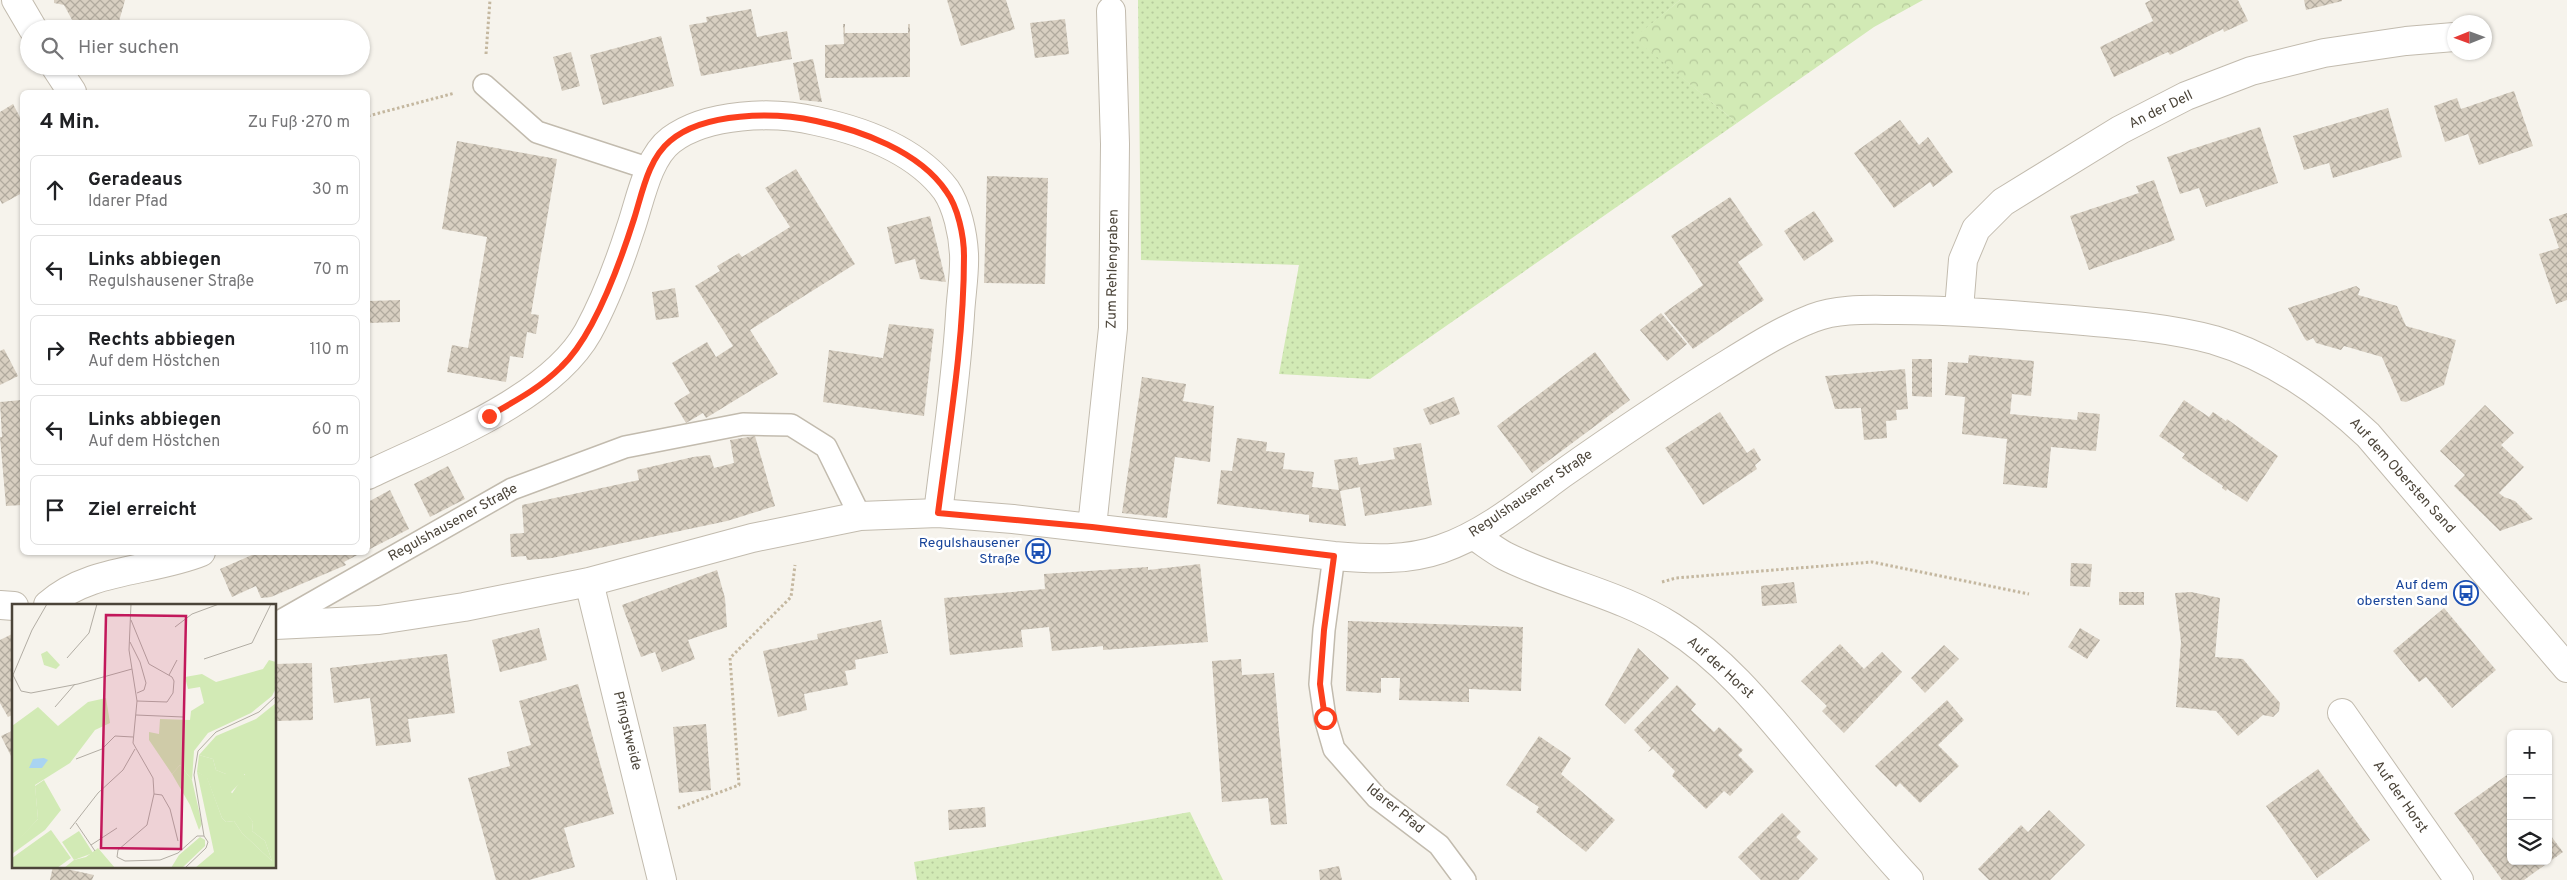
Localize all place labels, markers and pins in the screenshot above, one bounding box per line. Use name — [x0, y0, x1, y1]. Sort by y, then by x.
place label: Regulshausener Straße — [919, 535, 1021, 568]
bus stop icon: Regulshausener Straße — [1025, 538, 1051, 564]
place label: Auf dem obersten Sand — [2357, 577, 2448, 610]
bus stop icon: Auf dem obersten Sand — [2453, 580, 2479, 606]

